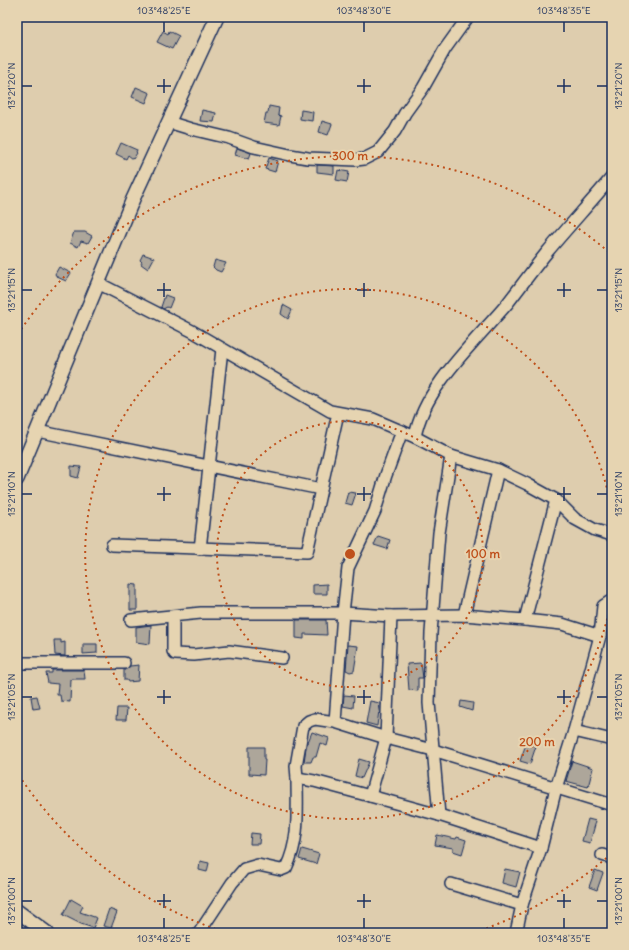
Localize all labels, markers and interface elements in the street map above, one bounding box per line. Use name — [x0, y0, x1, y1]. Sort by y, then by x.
text: 103°48'25"E — [137, 4, 191, 17]
text: 103°48'30"E — [337, 4, 391, 17]
text: 103°48'35"E — [537, 4, 591, 17]
text: 13°21'20"N — [5, 63, 18, 109]
text: 13°21'20"N — [612, 63, 625, 109]
text: 300 m — [332, 148, 368, 163]
text: 13°21'15"N — [5, 268, 18, 312]
text: 13°21'15"N — [612, 268, 625, 312]
text: 13°21'10"N — [5, 471, 18, 517]
text: 13°21'10"N — [612, 471, 625, 517]
text: 100 m — [466, 546, 500, 561]
centre of rings — [343, 547, 357, 561]
text: 13°21'05"N — [5, 674, 18, 721]
text: 13°21'05"N — [612, 674, 625, 721]
text: 200 m — [519, 734, 555, 749]
text: 13°21'00"N — [5, 877, 18, 925]
text: 13°21'00"N — [612, 877, 625, 925]
text: 103°48'25"E — [137, 932, 191, 945]
text: 103°48'30"E — [337, 932, 391, 945]
text: 103°48'35"E — [537, 932, 591, 945]

